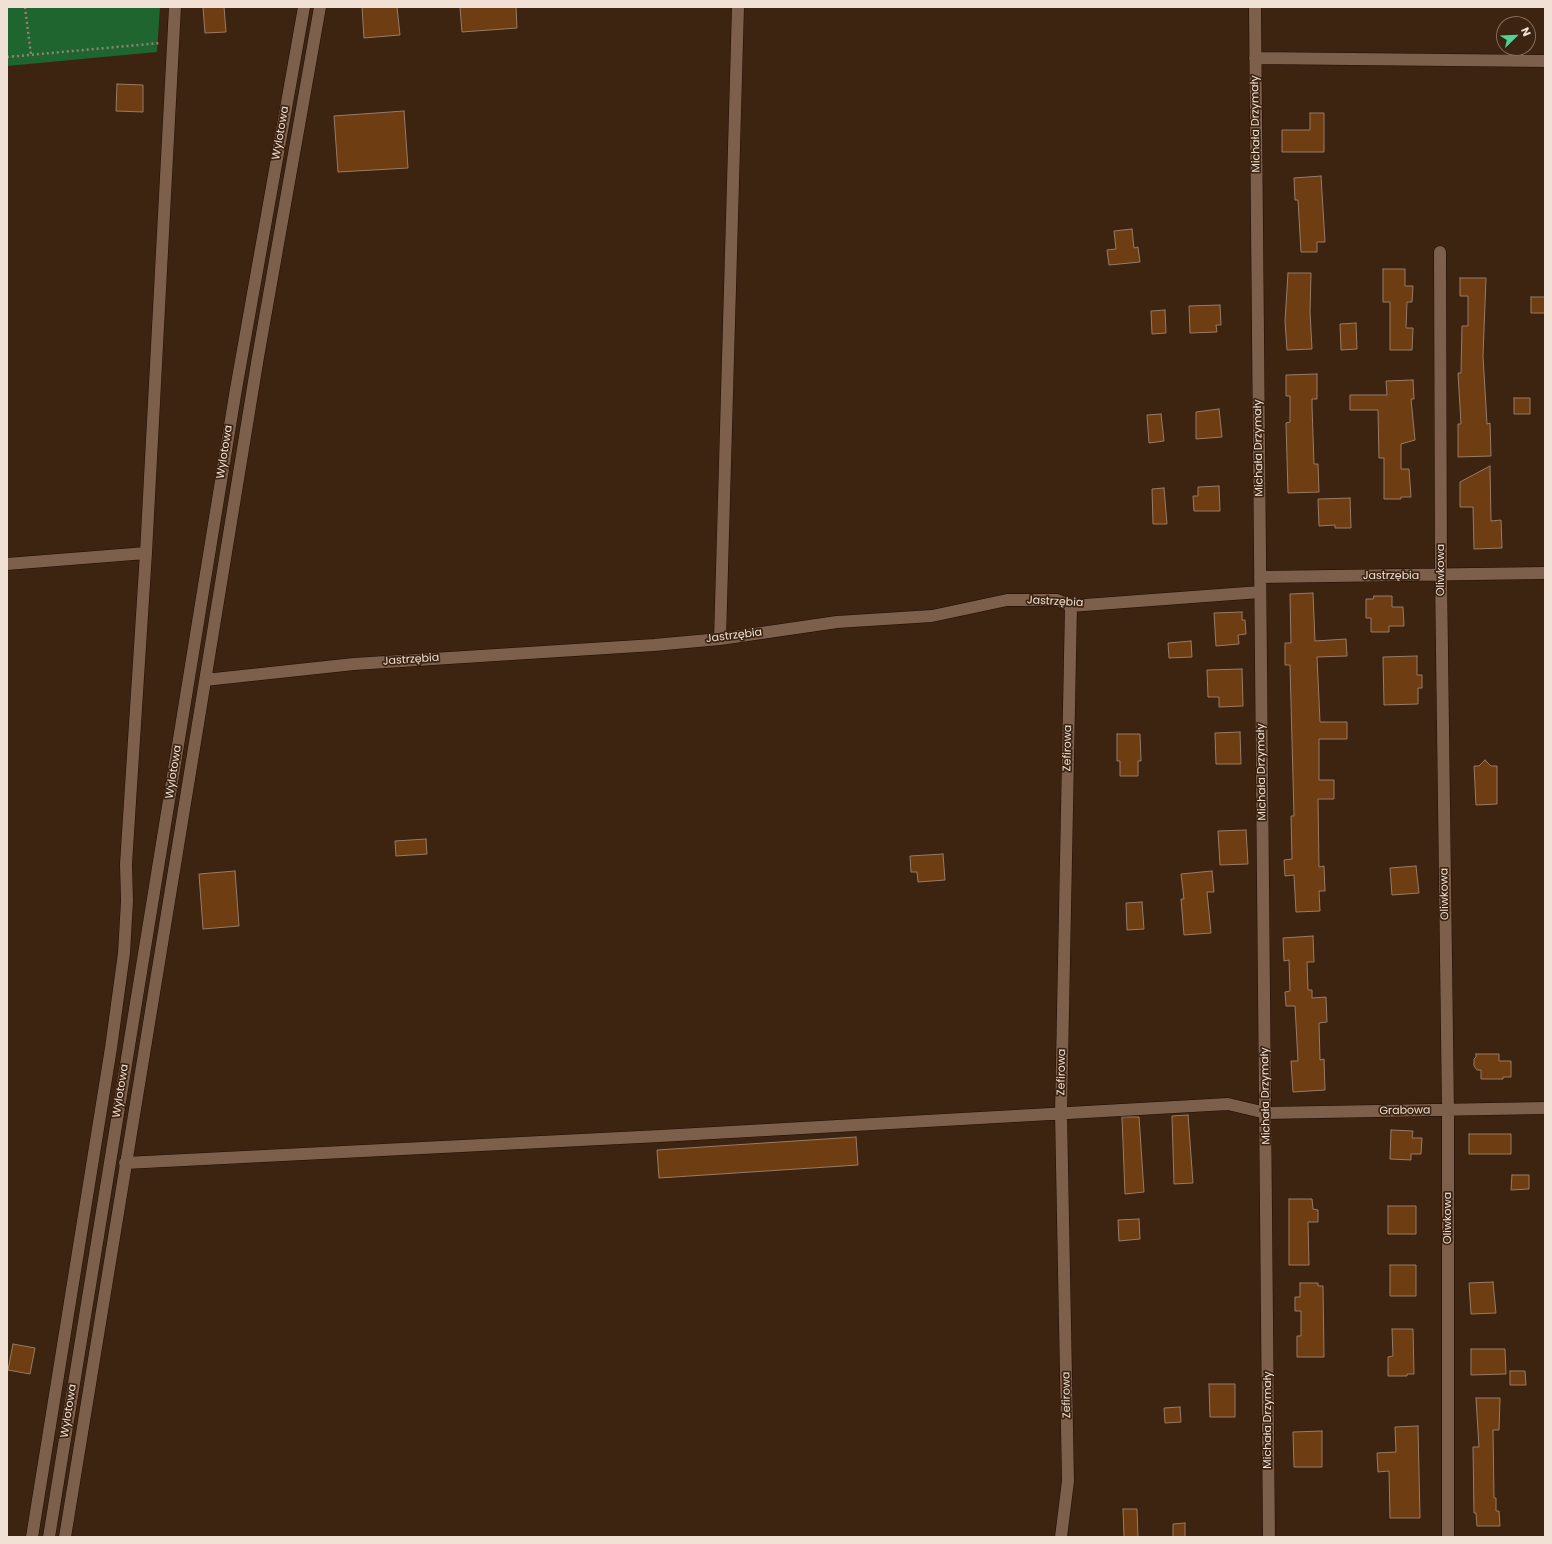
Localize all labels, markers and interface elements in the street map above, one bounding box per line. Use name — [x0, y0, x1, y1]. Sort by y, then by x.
north arrow — [1496, 16, 1536, 56]
text: N — [1517, 25, 1535, 39]
street label: Michała Drzymały — [1249, 75, 1263, 173]
street label: Wylotowa — [270, 105, 292, 161]
street label: Michała Drzymały — [1252, 399, 1266, 497]
street label: Wylotowa — [214, 424, 236, 480]
street label: Oliwkowa — [1434, 544, 1448, 596]
street label: Jastrzębia — [1363, 569, 1419, 583]
street label: Jastrzębia — [1026, 594, 1084, 610]
street label: Jastrzębia — [705, 626, 763, 646]
street label: Jastrzębia — [382, 651, 440, 669]
street label: Michała Drzymały — [1255, 723, 1269, 821]
street label: Zefirowa — [1061, 725, 1075, 771]
street label: Wylotowa — [163, 744, 185, 800]
street label: Oliwkowa — [1438, 868, 1452, 920]
street label: Michała Drzymały — [1259, 1047, 1273, 1145]
street label: Zefirowa — [1055, 1049, 1069, 1095]
street label: Wylotowa — [110, 1063, 132, 1119]
street label: Grabowa — [1379, 1104, 1431, 1118]
street label: Oliwkowa — [1441, 1192, 1455, 1244]
street label: Michała Drzymały — [1261, 1371, 1275, 1469]
street label: Zefirowa — [1060, 1372, 1074, 1418]
street label: Wylotowa — [58, 1383, 80, 1439]

